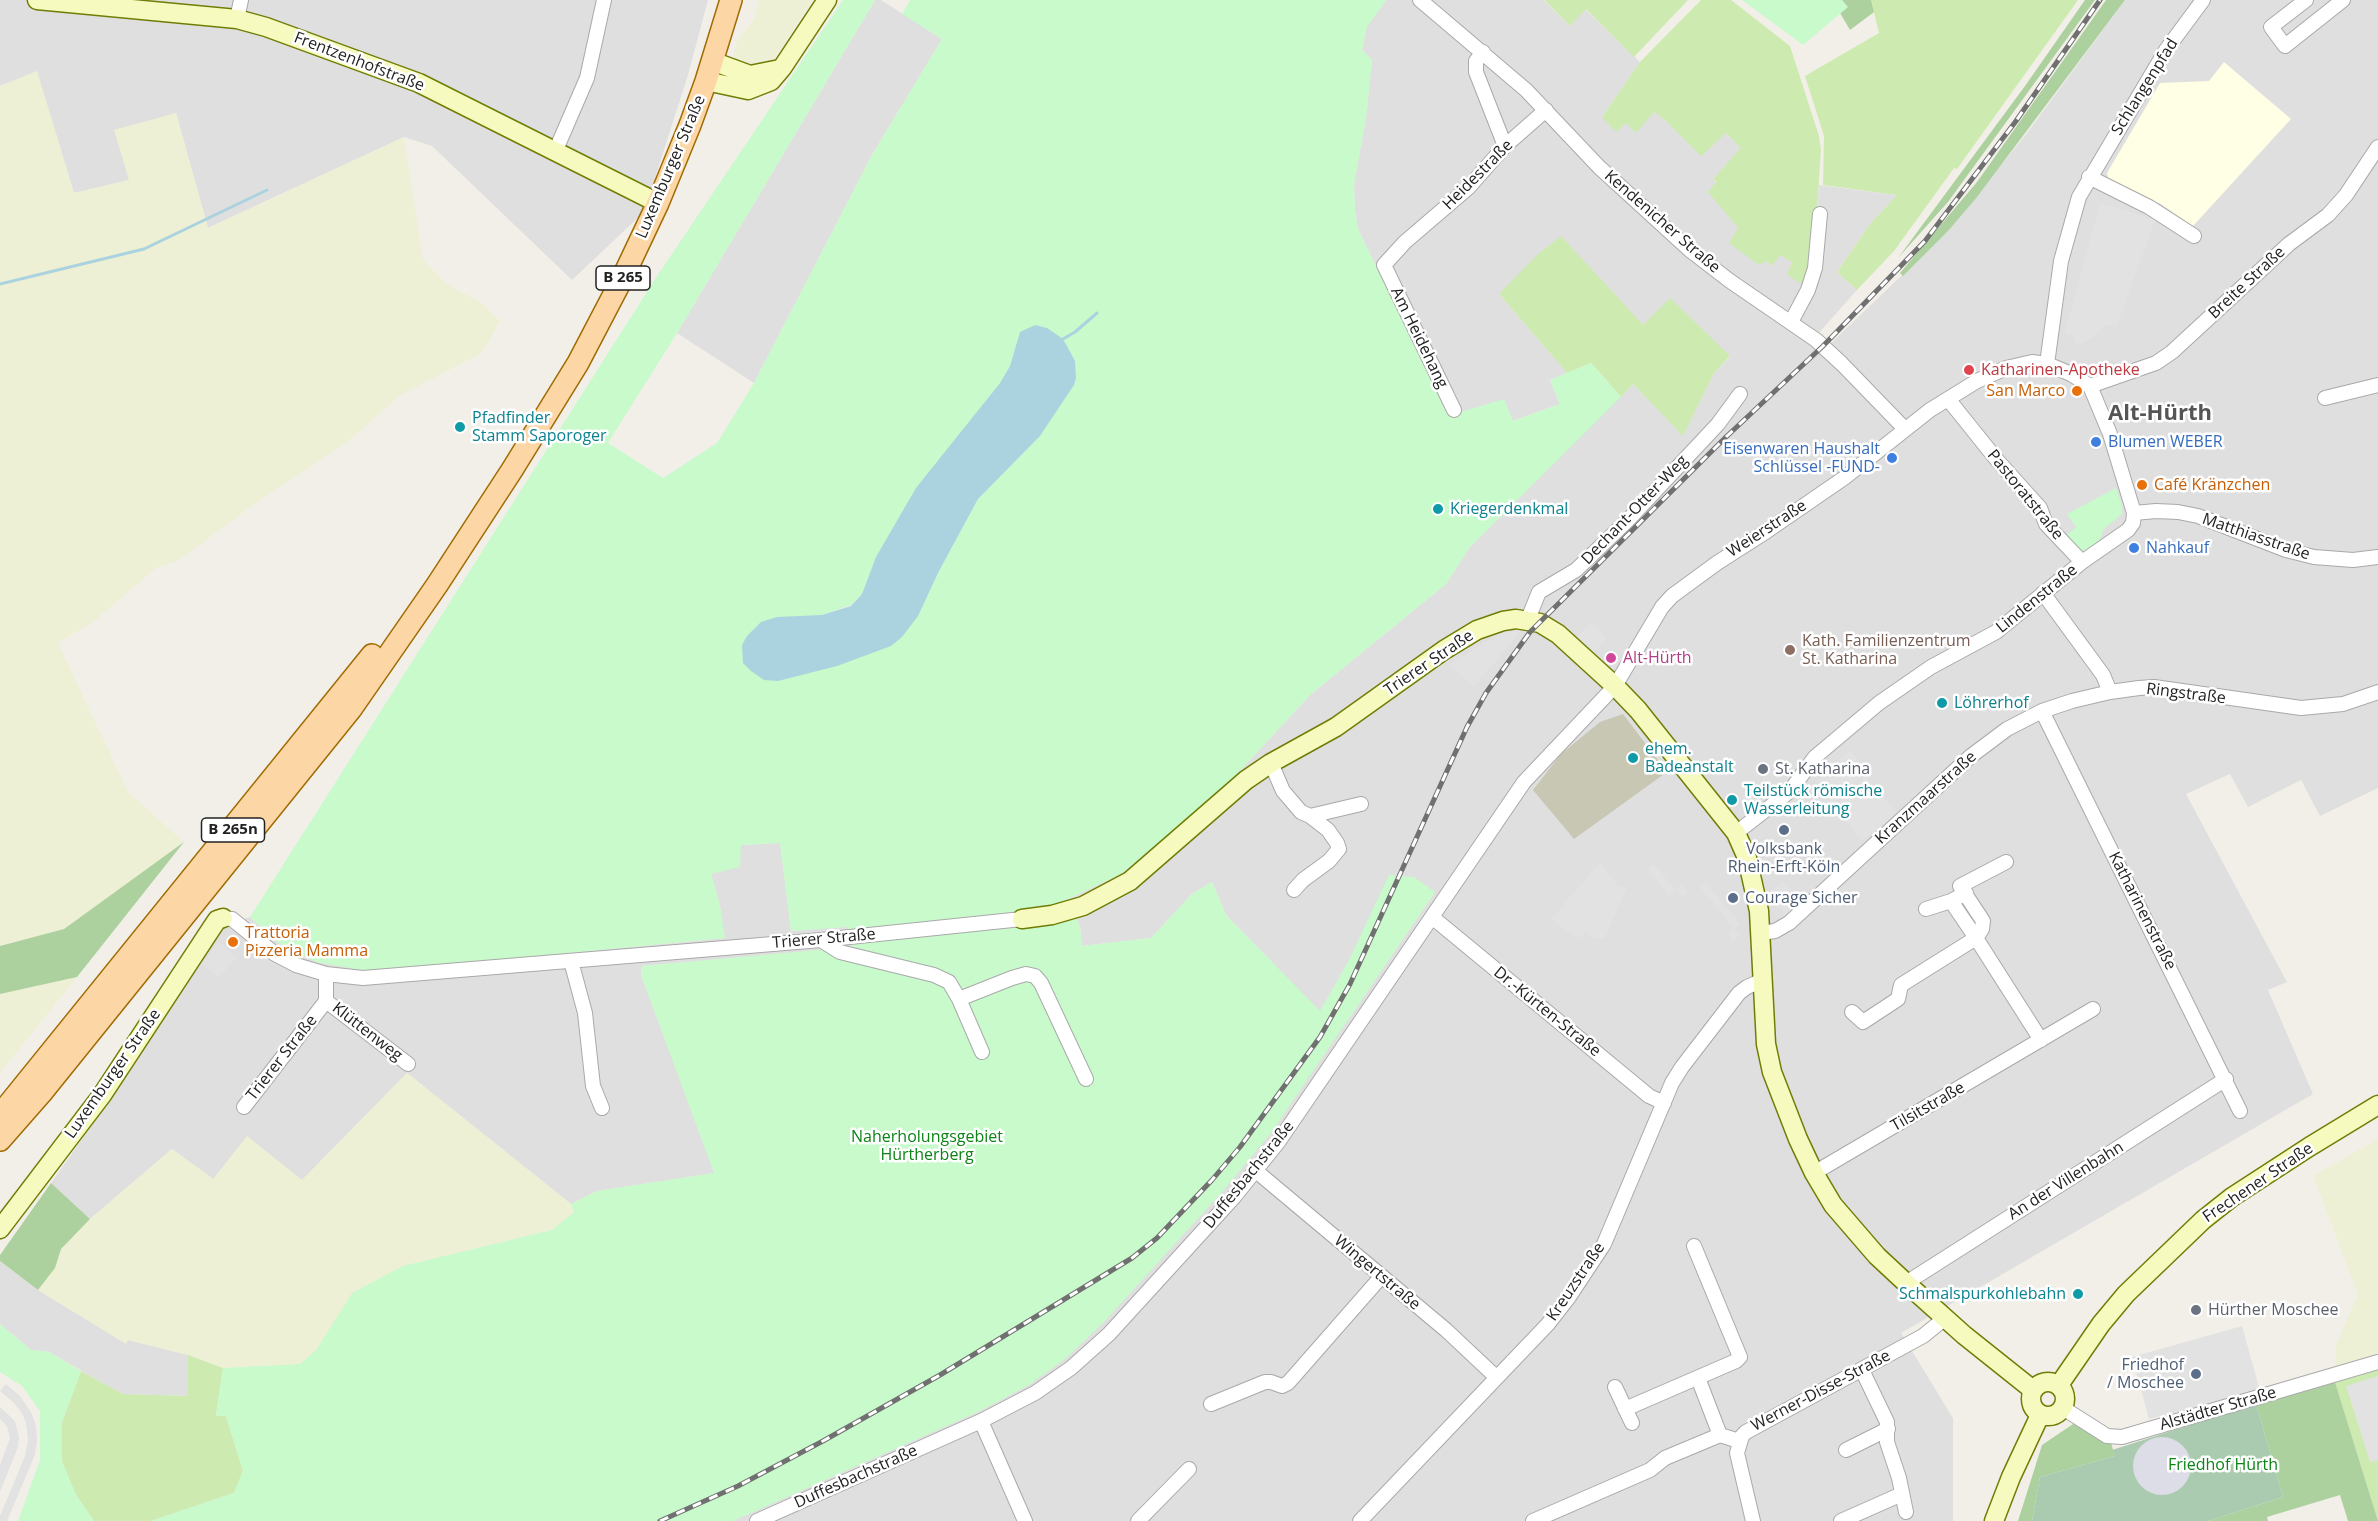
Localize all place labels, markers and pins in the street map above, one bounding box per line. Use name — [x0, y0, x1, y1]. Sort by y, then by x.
place label: Katharinen-Apotheke — [1981, 360, 2140, 380]
marker: Katharinen-Apotheke — [1962, 363, 1976, 377]
place label: San Marco — [1986, 381, 2065, 401]
marker: San Marco — [2070, 384, 2084, 398]
place label: Pfadfinder Stamm Saporoger — [472, 408, 607, 446]
marker: Pfadfinder Stamm Saporoger — [453, 420, 467, 434]
place label: Blumen WEBER — [2108, 432, 2223, 452]
marker: Blumen WEBER — [2089, 435, 2103, 449]
place label: Eisenwaren Haushalt Schlüssel -FUND- — [1723, 439, 1880, 477]
marker: Eisenwaren Haushalt Schlüssel -FUND- — [1885, 451, 1899, 465]
place label: Café Kränzchen — [2154, 475, 2270, 495]
marker: Café Kränzchen — [2135, 478, 2149, 492]
place label: Kriegerdenkmal — [1450, 499, 1568, 519]
marker: Kriegerdenkmal — [1431, 502, 1445, 516]
place label: Nahkauf — [2146, 538, 2209, 558]
marker: Nahkauf — [2127, 541, 2141, 555]
place label: Kath. Familienzentrum St. Katharina — [1802, 631, 1971, 669]
marker: Kath. Familienzentrum St. Katharina — [1783, 643, 1797, 657]
place label: Alt-Hürth — [1623, 648, 1692, 668]
marker: Alt-Hürth — [1604, 651, 1618, 665]
place label: Löhrerhof — [1954, 693, 2029, 713]
marker: Löhrerhof — [1935, 696, 1949, 710]
place label: ehem. Badeanstalt — [1645, 739, 1734, 777]
marker: ehem. Badeanstalt — [1626, 751, 1640, 765]
place label: St. Katharina — [1775, 759, 1870, 779]
marker: St. Katharina — [1756, 762, 1770, 776]
place label: Teilstück römische Wasserleitung — [1744, 781, 1882, 819]
marker: Teilstück römische Wasserleitung — [1725, 793, 1739, 807]
marker: Volksbank Rhein-Erft-Köln — [1777, 823, 1791, 837]
place label: Volksbank Rhein-Erft-Köln — [1728, 839, 1840, 877]
place label: Courage Sicher — [1745, 888, 1858, 908]
marker: Courage Sicher — [1726, 891, 1740, 905]
place label: Trattoria Pizzeria Mamma — [245, 923, 368, 961]
marker: Trattoria Pizzeria Mamma — [226, 935, 240, 949]
place label: Schmalspurkohlebahn — [1899, 1284, 2066, 1304]
marker: Schmalspurkohlebahn — [2071, 1287, 2085, 1301]
place label: Hürther Moschee — [2208, 1300, 2338, 1320]
marker: Hürther Moschee — [2189, 1303, 2203, 1317]
place label: Friedhof / Moschee — [2107, 1355, 2184, 1393]
marker: Friedhof / Moschee — [2189, 1367, 2203, 1381]

